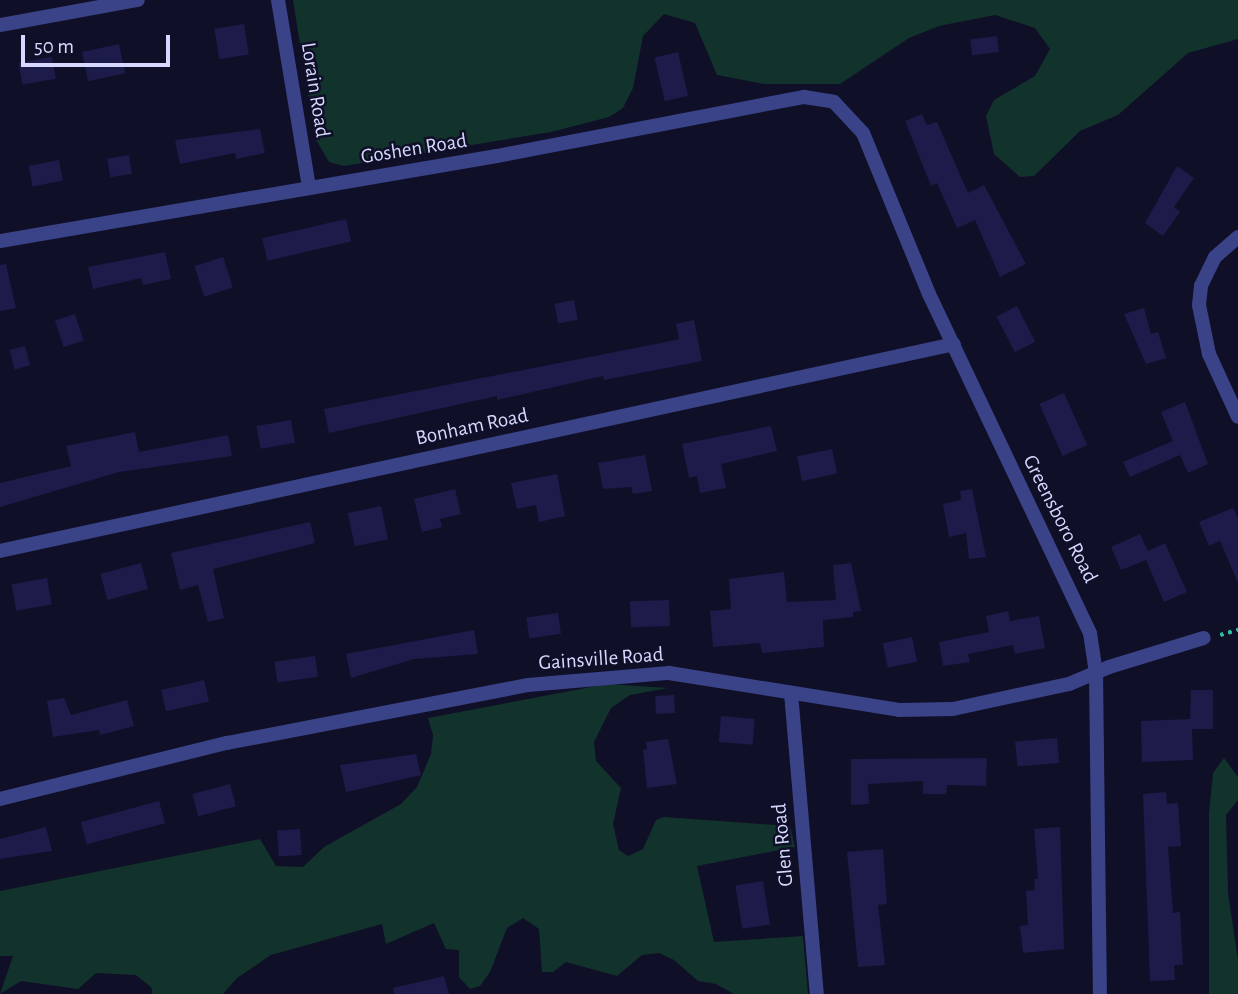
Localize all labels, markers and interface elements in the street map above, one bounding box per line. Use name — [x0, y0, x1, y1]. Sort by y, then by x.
scale bar — [24, 21, 173, 65]
text: 50 m — [34, 36, 74, 57]
street label: Lorain Road — [295, 41, 335, 139]
street label: Goshen Road — [359, 128, 469, 170]
street label: Bonham Road — [413, 403, 531, 451]
street label: Greensboro Road — [1017, 451, 1103, 587]
street label: Gainsville Road — [538, 642, 664, 676]
street label: Glen Road — [767, 802, 799, 888]

